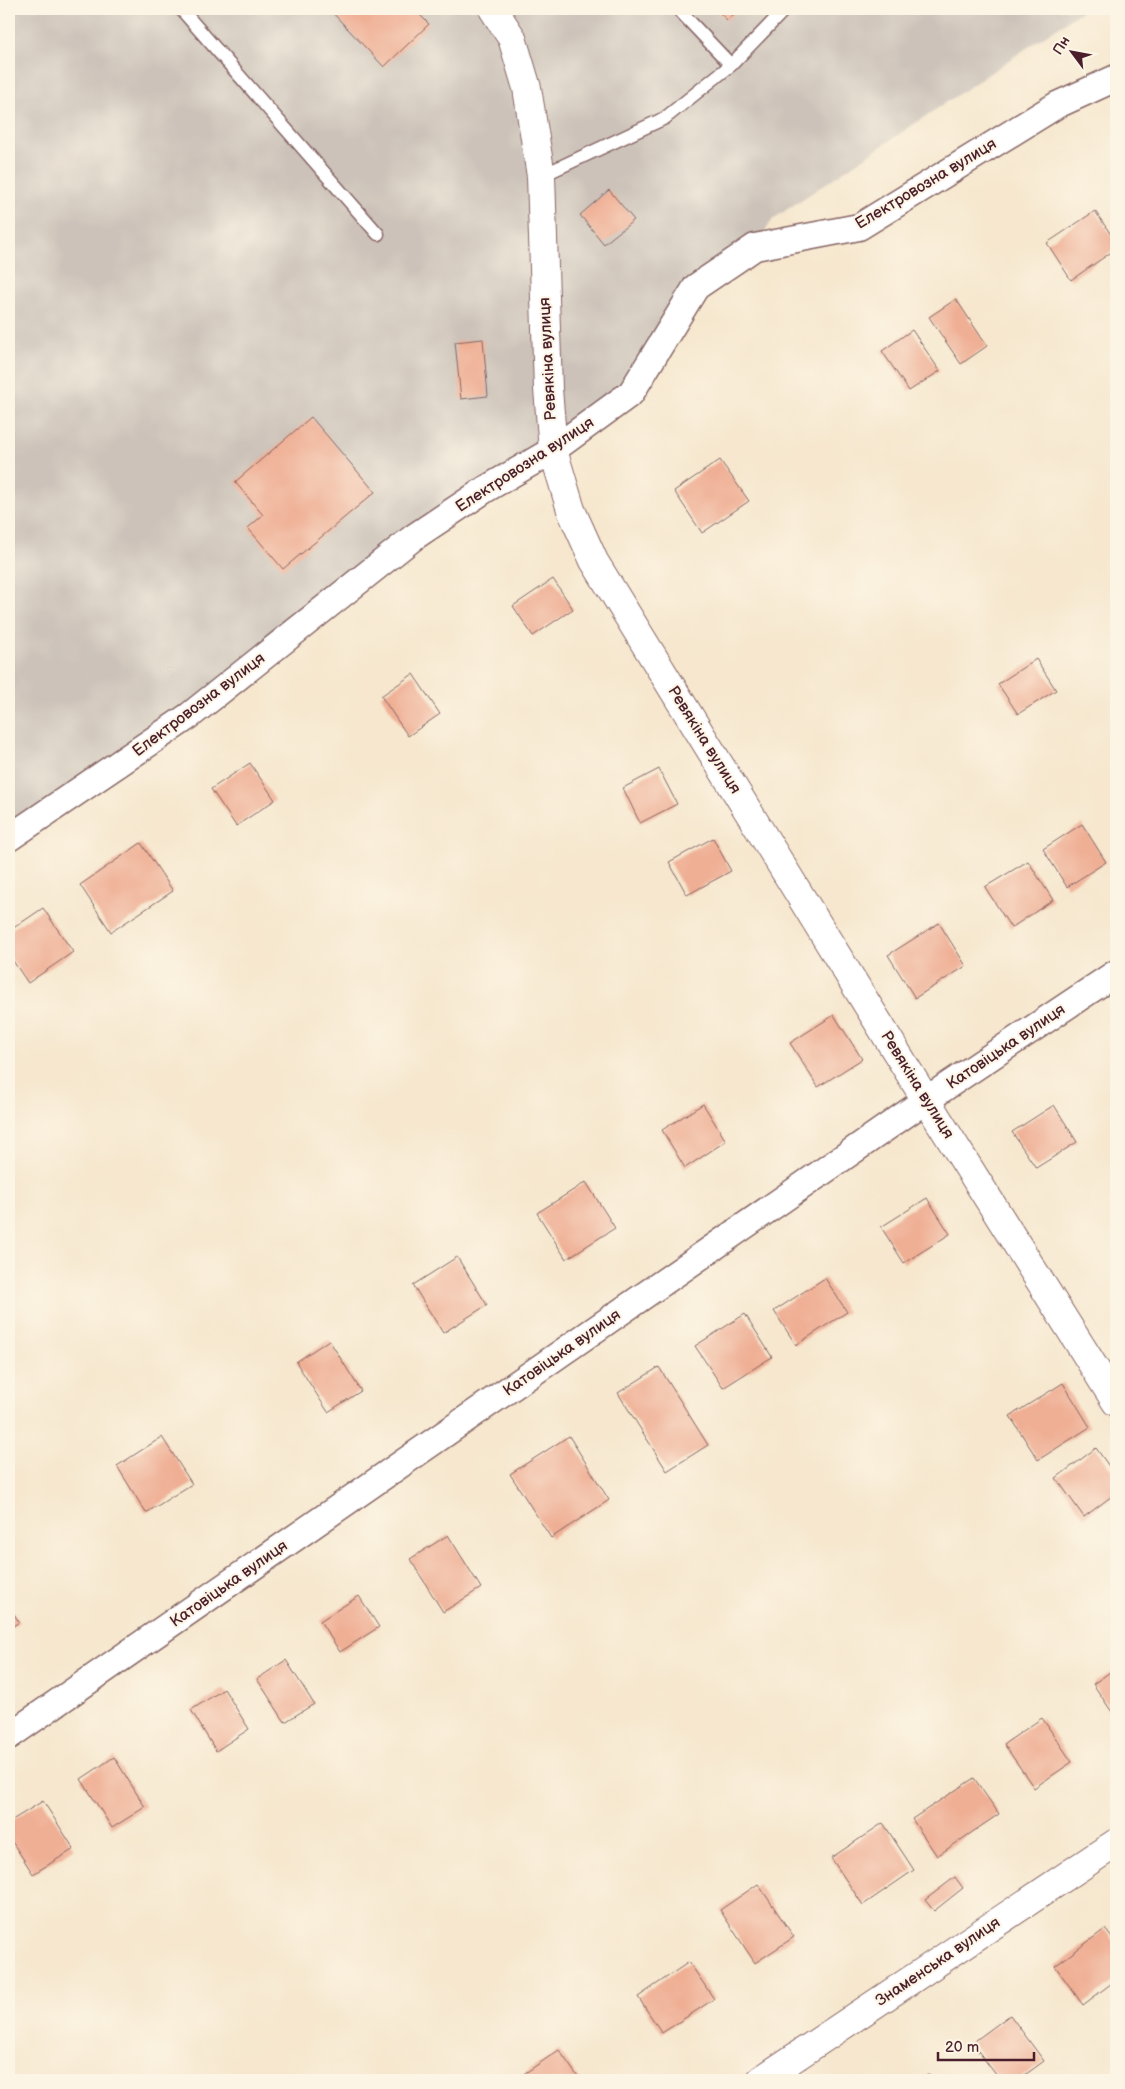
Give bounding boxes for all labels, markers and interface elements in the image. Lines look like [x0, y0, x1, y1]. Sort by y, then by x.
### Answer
north arrow [1048, 28, 1098, 78]
text: Пн [1049, 33, 1074, 58]
street label: Електровозна вулиця [852, 134, 1000, 234]
street label: Ревякіна вулиця [535, 297, 561, 421]
street label: Електровозна вулиця [452, 413, 598, 517]
street label: Електровозна вулиця [129, 649, 269, 761]
street label: Ревякіна вулиця [663, 683, 745, 798]
street label: Катовіцька вулиця [943, 1000, 1069, 1094]
street label: Ревякіна вулиця [876, 1028, 958, 1143]
street label: Катовіцька вулиця [500, 1305, 624, 1401]
street label: Катовіцька вулиця [167, 1536, 291, 1632]
street label: Знаменська вулиця [872, 1913, 1004, 2011]
scale bar [938, 2029, 1034, 2061]
text: 20 m [945, 2038, 979, 2057]

